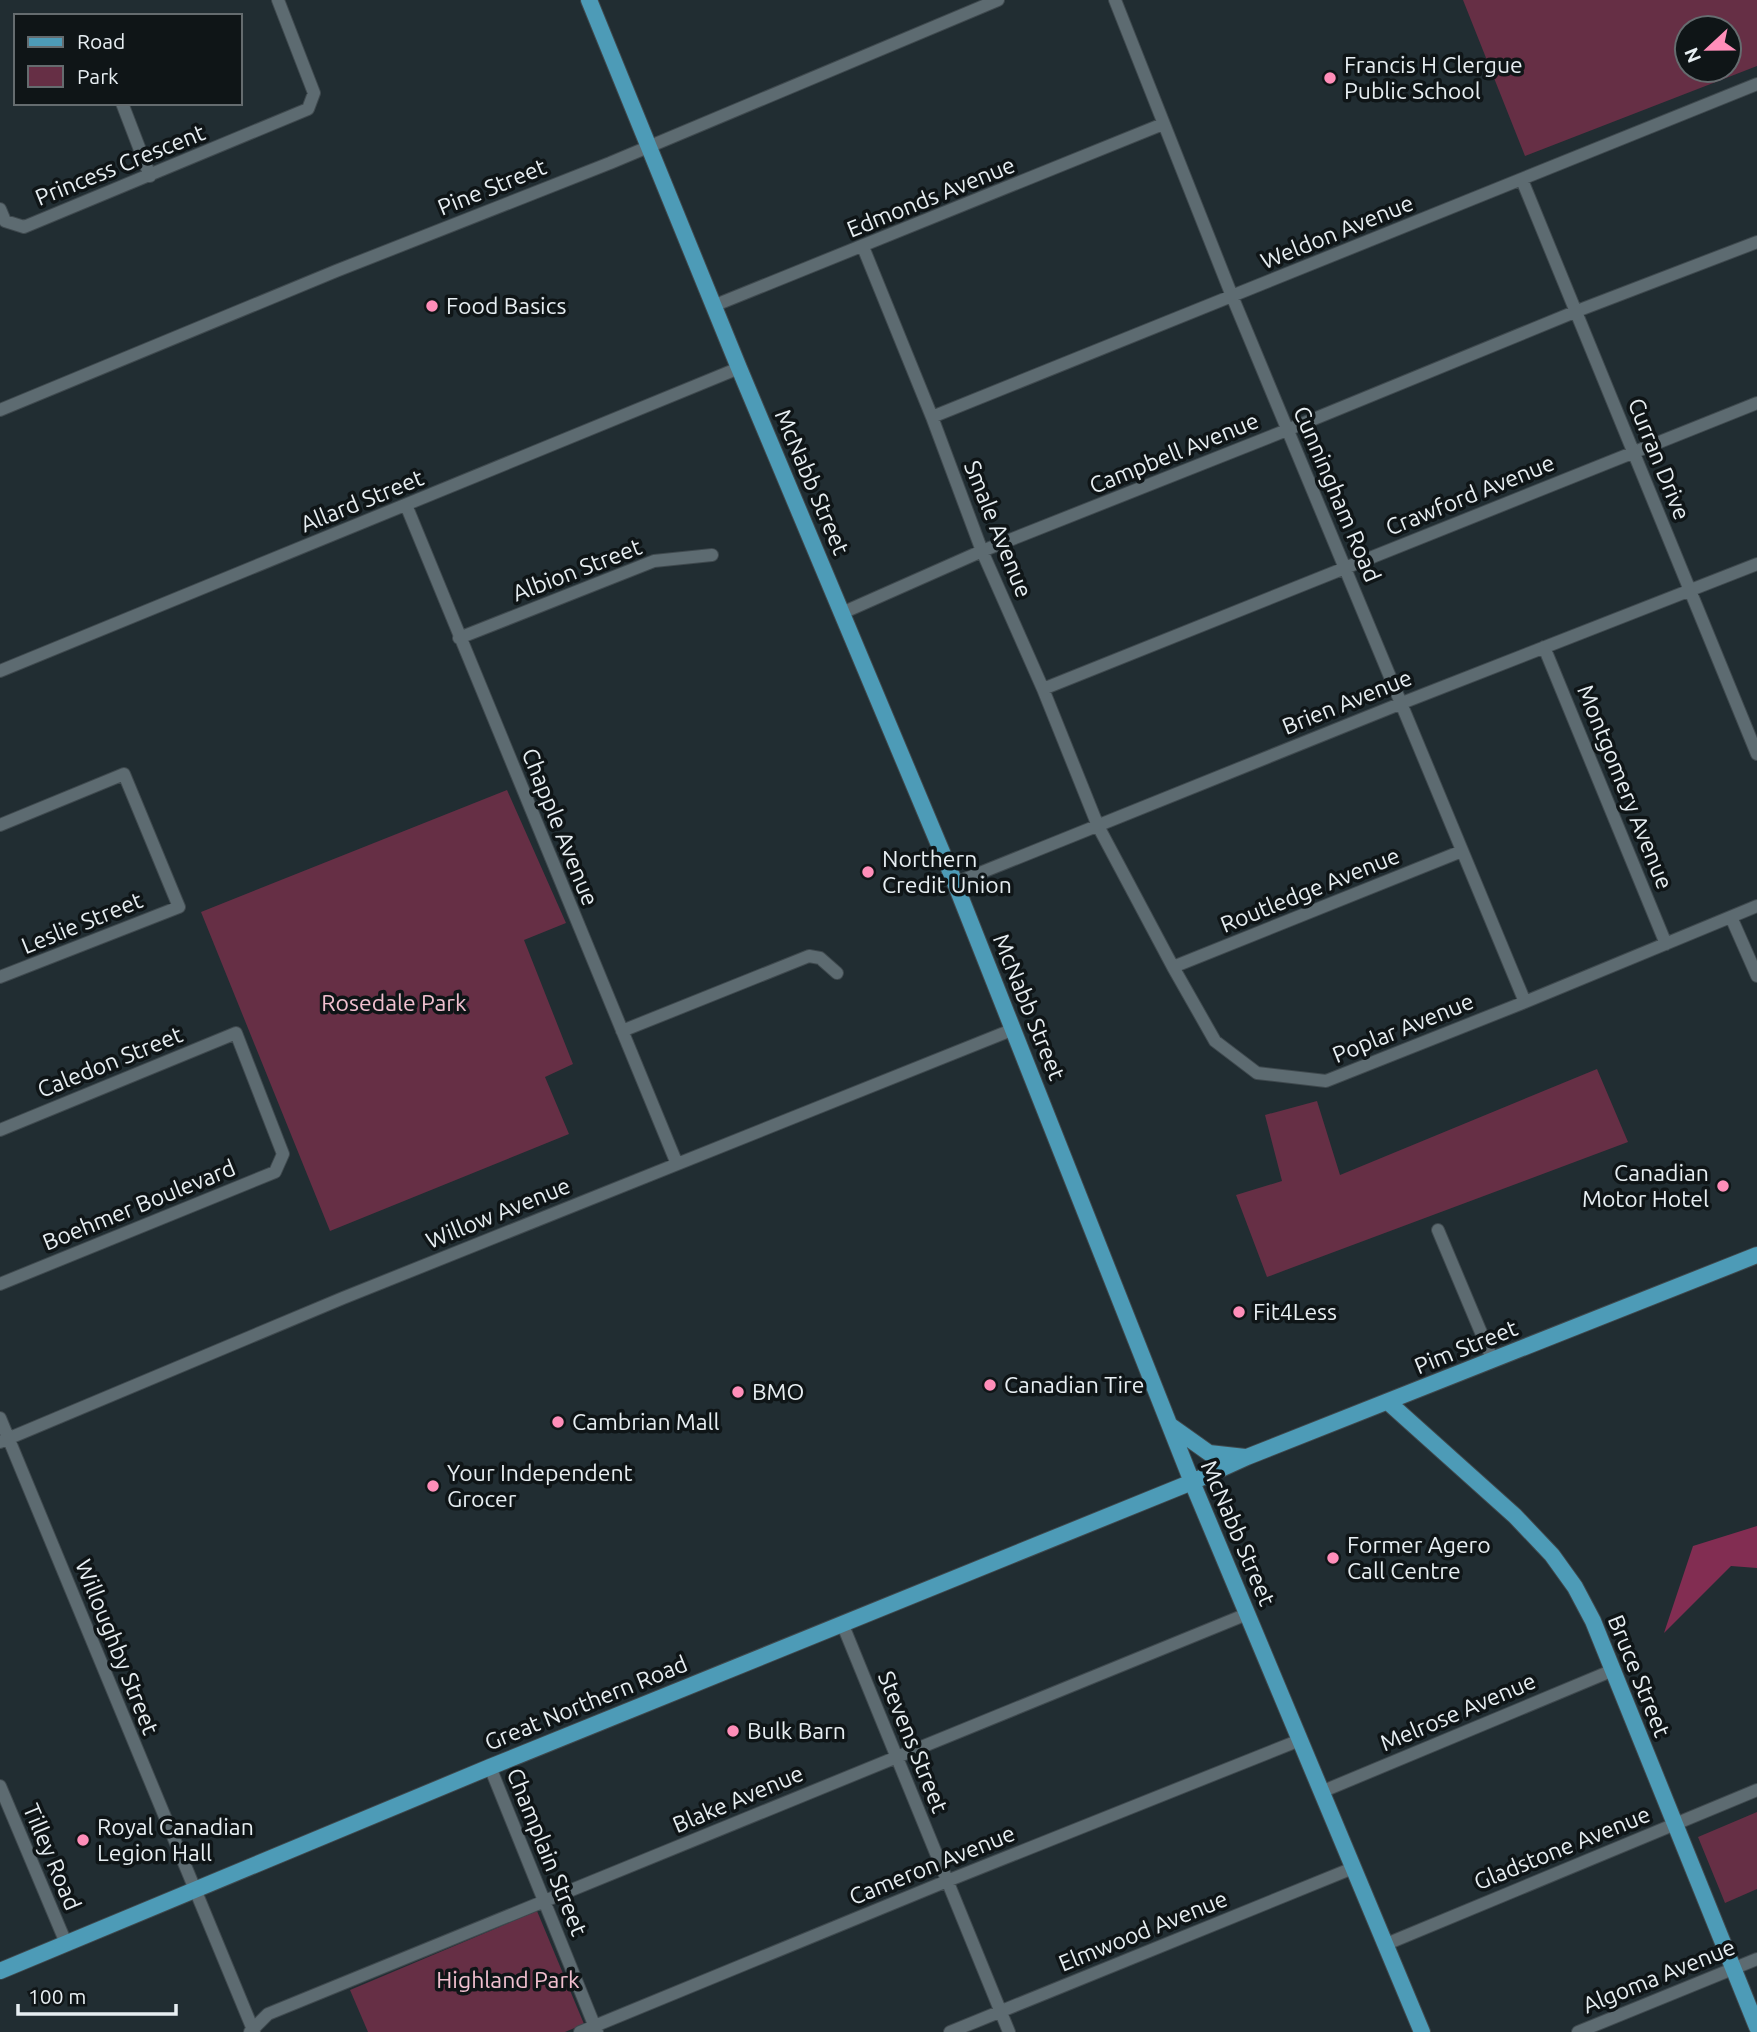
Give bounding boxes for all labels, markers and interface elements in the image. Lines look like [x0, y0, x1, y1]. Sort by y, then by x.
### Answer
legend [14, 14, 242, 105]
north arrow [1673, 14, 1743, 84]
text: Road [77, 29, 125, 53]
text: N [1679, 45, 1705, 66]
place label: Francis H Clergue Public School [1344, 52, 1523, 103]
text: Park [77, 64, 119, 88]
marker: Francis H Clergue Public School [1322, 70, 1338, 86]
street label: Princess Crescent [31, 119, 208, 210]
street label: Edmonds Avenue [843, 151, 1018, 242]
street label: Pine Street [434, 153, 550, 220]
street label: Weldon Avenue [1257, 190, 1417, 274]
place label: Food Basics [446, 293, 566, 318]
marker: Food Basics [424, 298, 440, 314]
street label: Curran Drive [1624, 394, 1695, 523]
street label: Cunningham Road [1289, 402, 1386, 585]
street label: McNabb Street [771, 405, 854, 558]
street label: Campbell Avenue [1086, 407, 1262, 498]
street label: Crawford Avenue [1382, 449, 1558, 540]
street label: Smale Avenue [960, 457, 1037, 601]
street label: Allard Street [297, 465, 427, 537]
street label: Albion Street [509, 533, 645, 606]
street label: Brien Avenue [1278, 664, 1415, 739]
street label: Montgomery Avenue [1573, 681, 1678, 892]
street label: Chapple Avenue [518, 745, 603, 909]
street label: Routledge Avenue [1217, 842, 1403, 937]
place label: Northern Credit Union [882, 846, 1012, 897]
marker: Northern Credit Union [860, 864, 876, 880]
street label: Leslie Street [18, 887, 146, 958]
street label: McNabb Street [989, 930, 1070, 1084]
street label: Poplar Avenue [1329, 988, 1477, 1067]
park label: Rosedale Park [321, 990, 467, 1015]
street label: Caledon Street [34, 1021, 186, 1102]
street label: Boehmer Boulevard [39, 1154, 239, 1255]
place label: Canadian Motor Hotel [1582, 1160, 1709, 1211]
street label: Willow Avenue [422, 1172, 574, 1253]
marker: Canadian Motor Hotel [1715, 1178, 1731, 1194]
place label: Fit4Less [1253, 1299, 1337, 1324]
marker: Fit4Less [1231, 1304, 1247, 1320]
street label: Pim Street [1411, 1315, 1521, 1378]
place label: Canadian Tire [1004, 1372, 1144, 1397]
marker: Canadian Tire [982, 1377, 998, 1393]
place label: BMO [752, 1379, 804, 1404]
marker: BMO [730, 1384, 746, 1400]
place label: Cambrian Mall [572, 1409, 720, 1434]
marker: Cambrian Mall [550, 1414, 566, 1430]
street label: McNabb Street [1197, 1456, 1280, 1609]
place label: Your Independent Grocer [447, 1460, 633, 1511]
marker: Your Independent Grocer [425, 1478, 441, 1494]
place label: Former Agero Call Centre [1347, 1532, 1491, 1583]
marker: Former Agero Call Centre [1325, 1550, 1341, 1566]
street label: Willoughby Street [71, 1556, 164, 1738]
street label: Bruce Street [1604, 1611, 1675, 1740]
street label: Great Northern Road [481, 1650, 691, 1755]
street label: Stevens Street [874, 1667, 953, 1816]
street label: Melrose Avenue [1376, 1668, 1539, 1756]
place label: Bulk Barn [747, 1718, 846, 1743]
marker: Bulk Barn [725, 1723, 741, 1739]
street label: Blake Avenue [669, 1760, 807, 1837]
street label: Champlain Street [502, 1764, 592, 1939]
street label: Tilley Road [19, 1800, 86, 1914]
street label: Gladstone Avenue [1470, 1801, 1653, 1894]
place label: Royal Canadian Legion Hall [97, 1814, 254, 1865]
street label: Cameron Avenue [845, 1820, 1018, 1909]
marker: Royal Canadian Legion Hall [75, 1832, 91, 1848]
street label: Elmwood Avenue [1055, 1885, 1231, 1976]
street label: Algoma Avenue [1579, 1934, 1739, 2017]
park label: Highland Park [436, 1967, 580, 1992]
scale bar [18, 1972, 175, 2016]
text: 100 m [28, 1984, 86, 2008]

